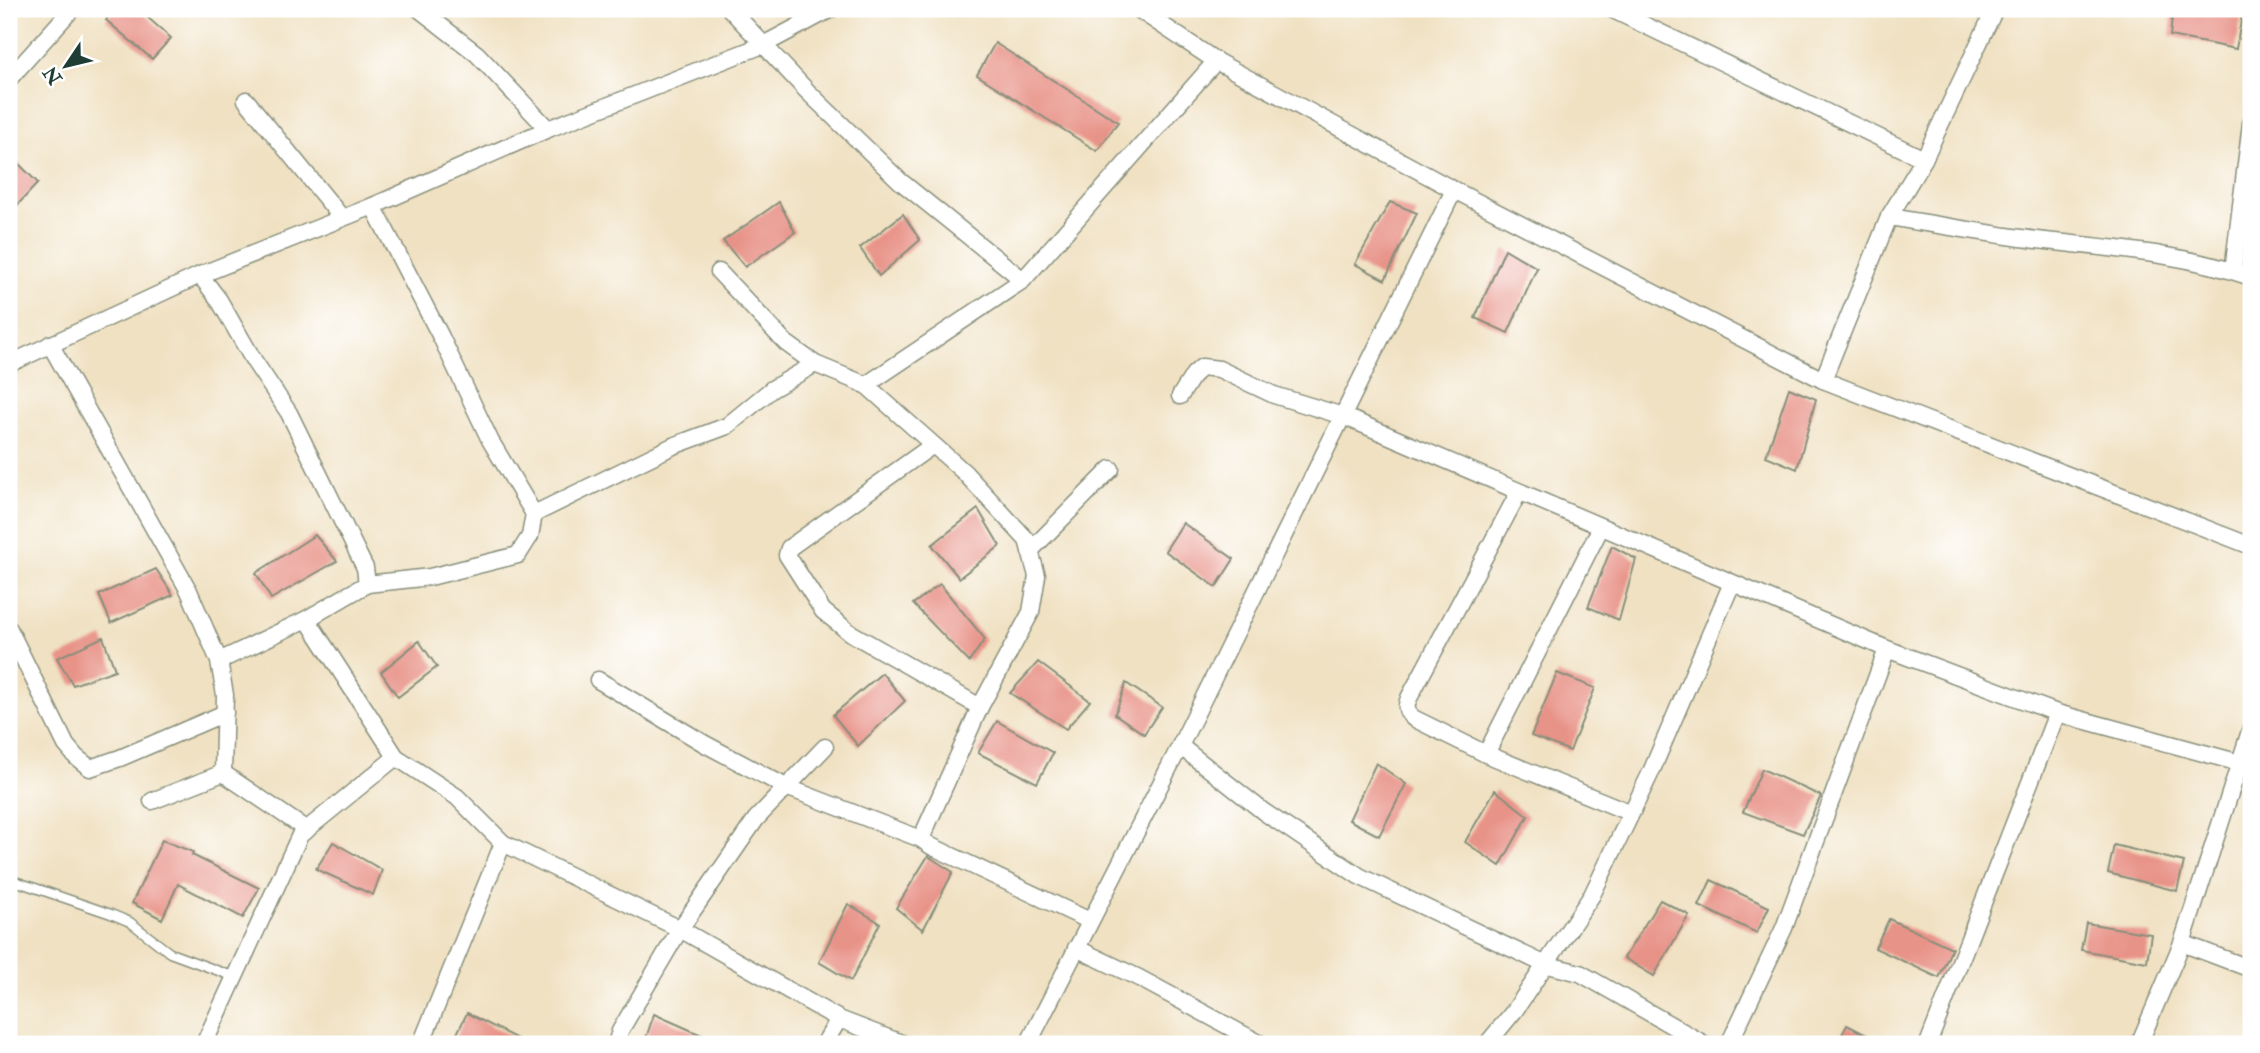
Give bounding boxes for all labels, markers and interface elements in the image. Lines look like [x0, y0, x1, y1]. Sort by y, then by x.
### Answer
north arrow [32, 32, 102, 102]
text: N [38, 61, 68, 90]

